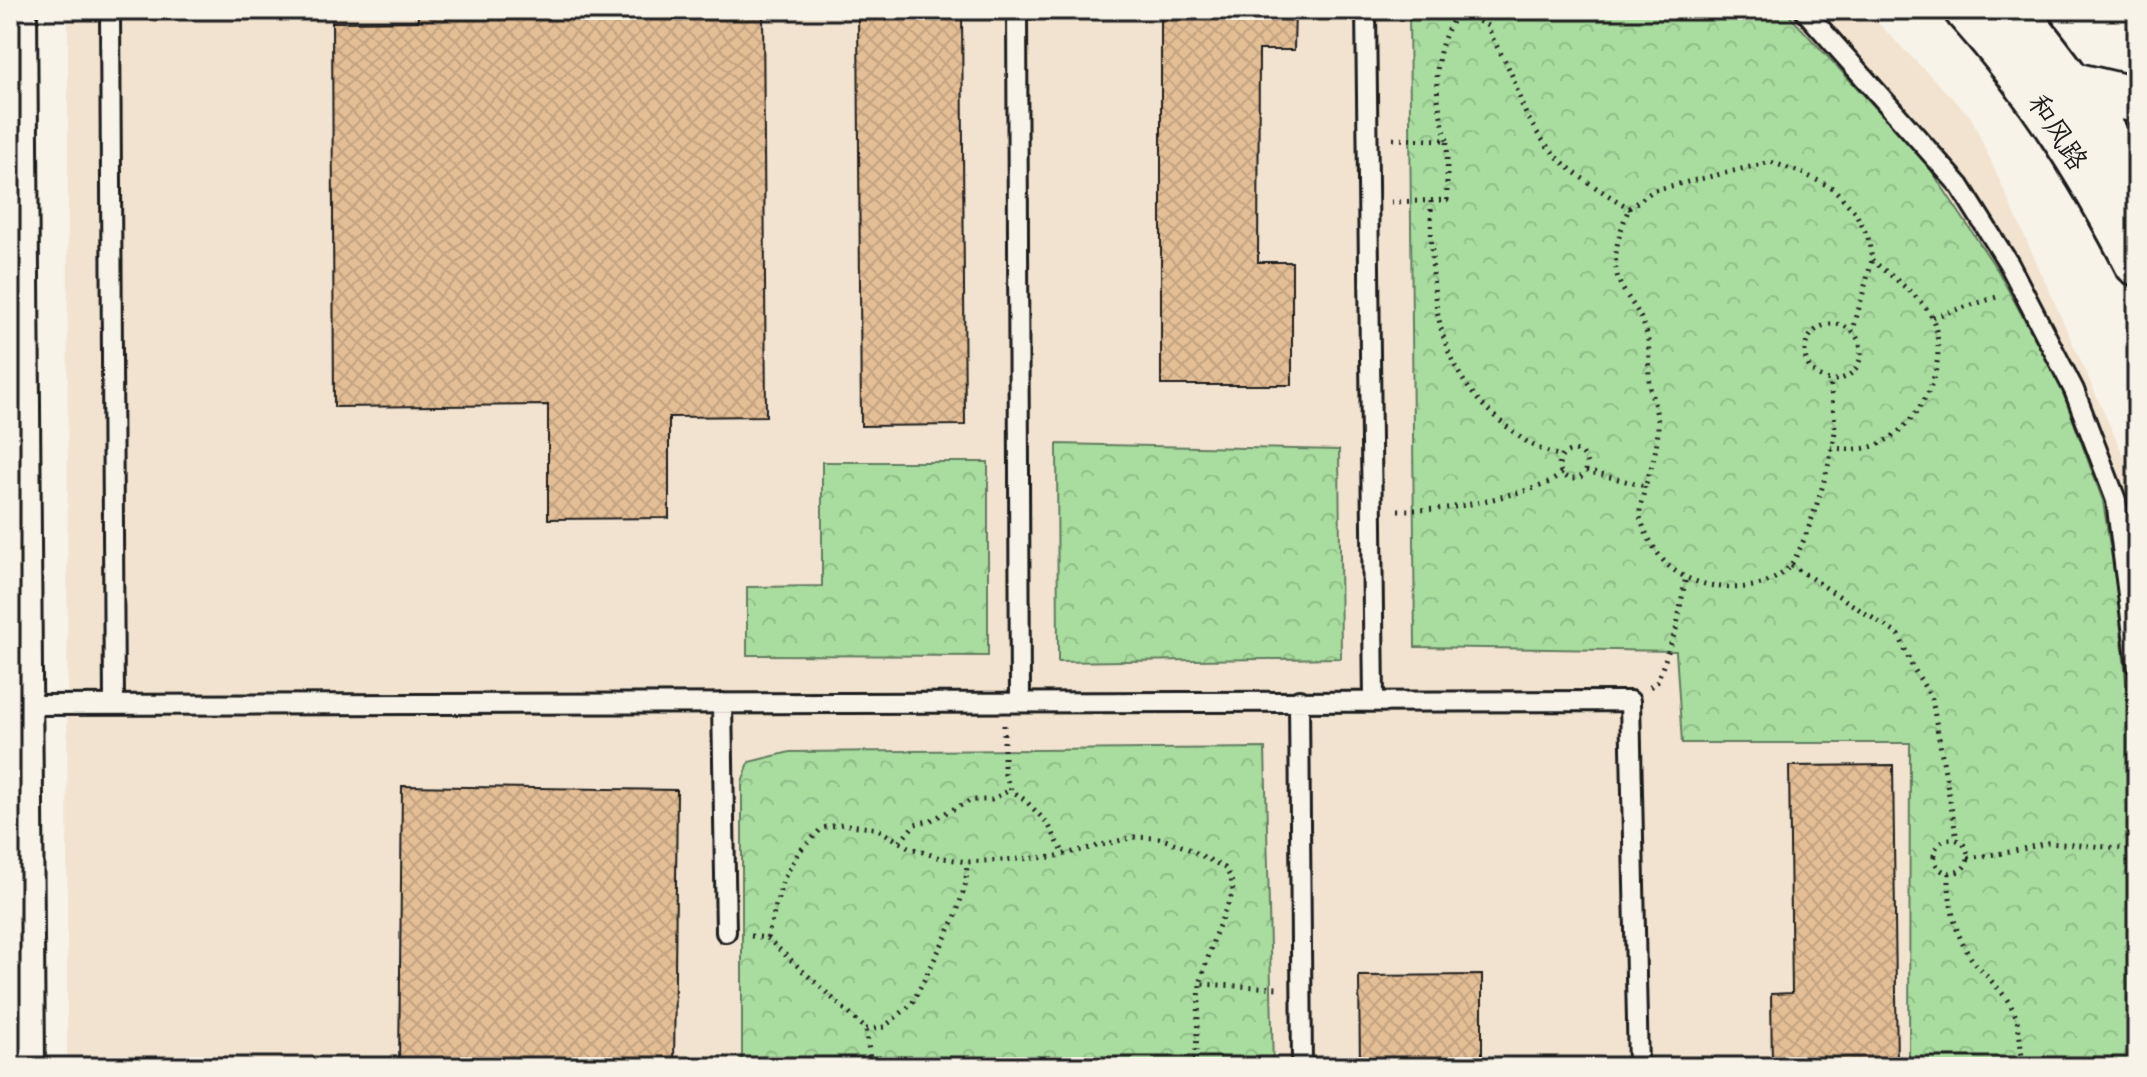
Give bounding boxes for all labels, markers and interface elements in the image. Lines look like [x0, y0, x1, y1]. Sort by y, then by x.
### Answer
street label: 和风路 [2020, 87, 2096, 177]

